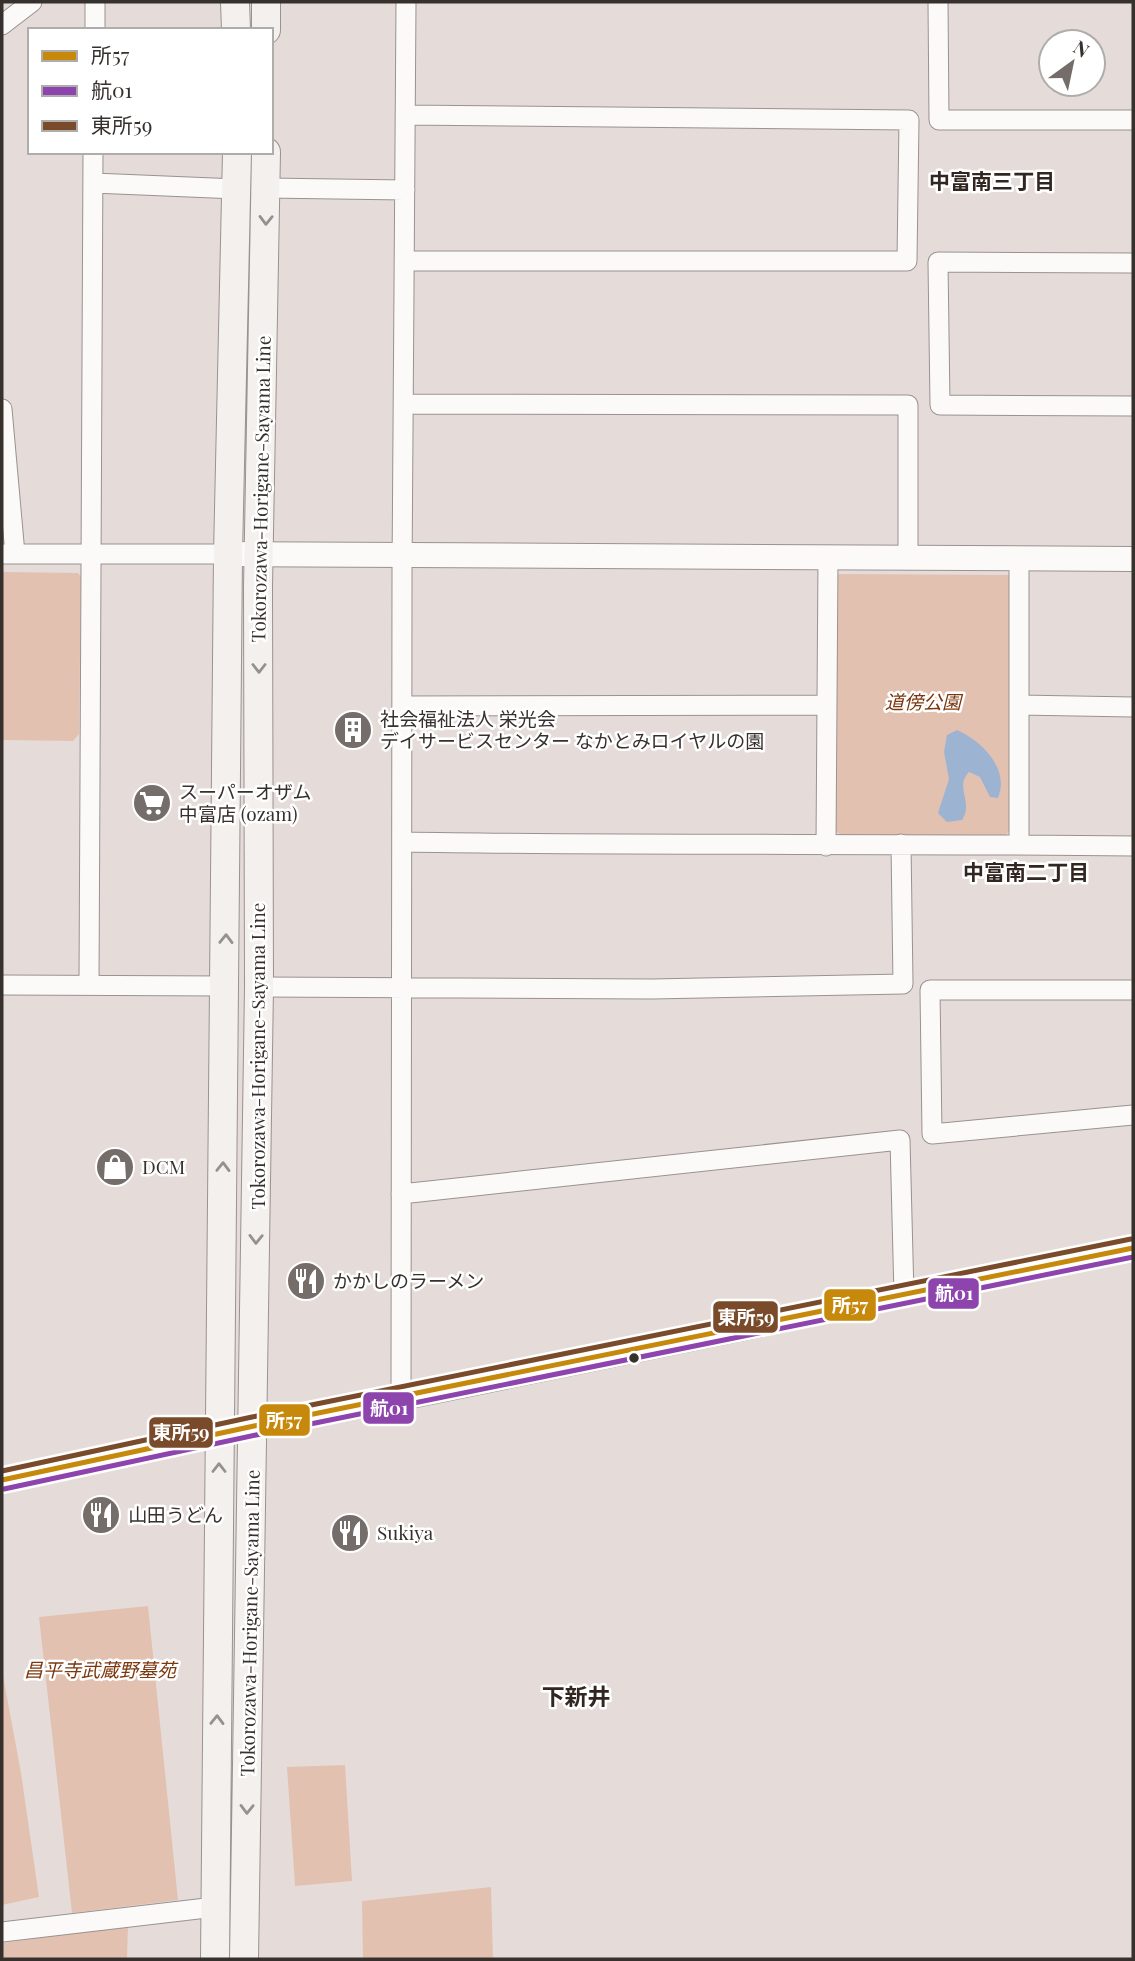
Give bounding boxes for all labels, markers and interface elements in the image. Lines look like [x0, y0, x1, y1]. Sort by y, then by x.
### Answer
legend [28, 28, 273, 154]
north arrow [1037, 28, 1107, 98]
text: N [1069, 33, 1095, 63]
text: 所57 [91, 40, 130, 68]
text: 航01 [91, 75, 133, 103]
text: 東所59 [91, 110, 152, 138]
district label: 中富南三丁目 [929, 166, 1055, 194]
one-way arrow [258, 216, 274, 226]
street label: Tokorozawa-Horigane-Sayama Line [244, 335, 276, 643]
one-way arrow [251, 664, 267, 674]
park label: 道傍公園 [885, 688, 964, 714]
place label: 社会福祉法人 栄光会 デイサービスセンター なかとみロイヤルの園 [380, 705, 764, 753]
building icon: 社会福祉法人 栄光会 デイサービスセンター なかとみロイヤルの園 [332, 709, 374, 751]
place label: スーパーオザム 中富店 (ozam) [179, 778, 311, 826]
supermarket icon: スーパーオザム 中富店 (ozam) [131, 782, 173, 824]
district label: 中富南二丁目 [963, 857, 1089, 885]
street label: Tokorozawa-Horigane-Sayama Line [244, 903, 270, 1209]
one-way arrow [218, 933, 233, 944]
shop icon: DCM [94, 1146, 136, 1188]
place label: DCM [142, 1153, 185, 1179]
one-way arrow [215, 1161, 231, 1171]
one-way arrow [248, 1234, 264, 1245]
restaurant icon: かかしのラーメン [285, 1260, 327, 1302]
place label: かかしのラーメン [333, 1267, 484, 1293]
line badge: 航01 [927, 1277, 980, 1310]
text: 航01 [935, 1279, 973, 1305]
line badge: 所57 [823, 1288, 877, 1322]
text: 所57 [832, 1291, 869, 1317]
line badge: 東所59 [712, 1300, 779, 1334]
text: 東所59 [717, 1303, 775, 1329]
unlabelled marker [627, 1351, 641, 1365]
line badge: 航01 [362, 1391, 415, 1425]
text: 航01 [370, 1394, 408, 1420]
line badge: 所57 [258, 1403, 311, 1437]
text: 所57 [266, 1406, 303, 1432]
line badge: 東所59 [148, 1416, 214, 1449]
text: 東所59 [152, 1418, 210, 1444]
one-way arrow [211, 1462, 227, 1472]
street label: Tokorozawa-Horigane-Sayama Line [233, 1469, 265, 1777]
restaurant icon: 山田うどん [80, 1494, 122, 1536]
place label: 山田うどん [128, 1501, 223, 1527]
restaurant icon: Sukiya [329, 1512, 371, 1554]
place label: Sukiya [377, 1519, 434, 1545]
park label: 昌平寺武蔵野墓苑 [24, 1656, 179, 1682]
district label: 下新井 [542, 1680, 611, 1711]
one-way arrow [209, 1714, 225, 1724]
one-way arrow [239, 1805, 255, 1815]

